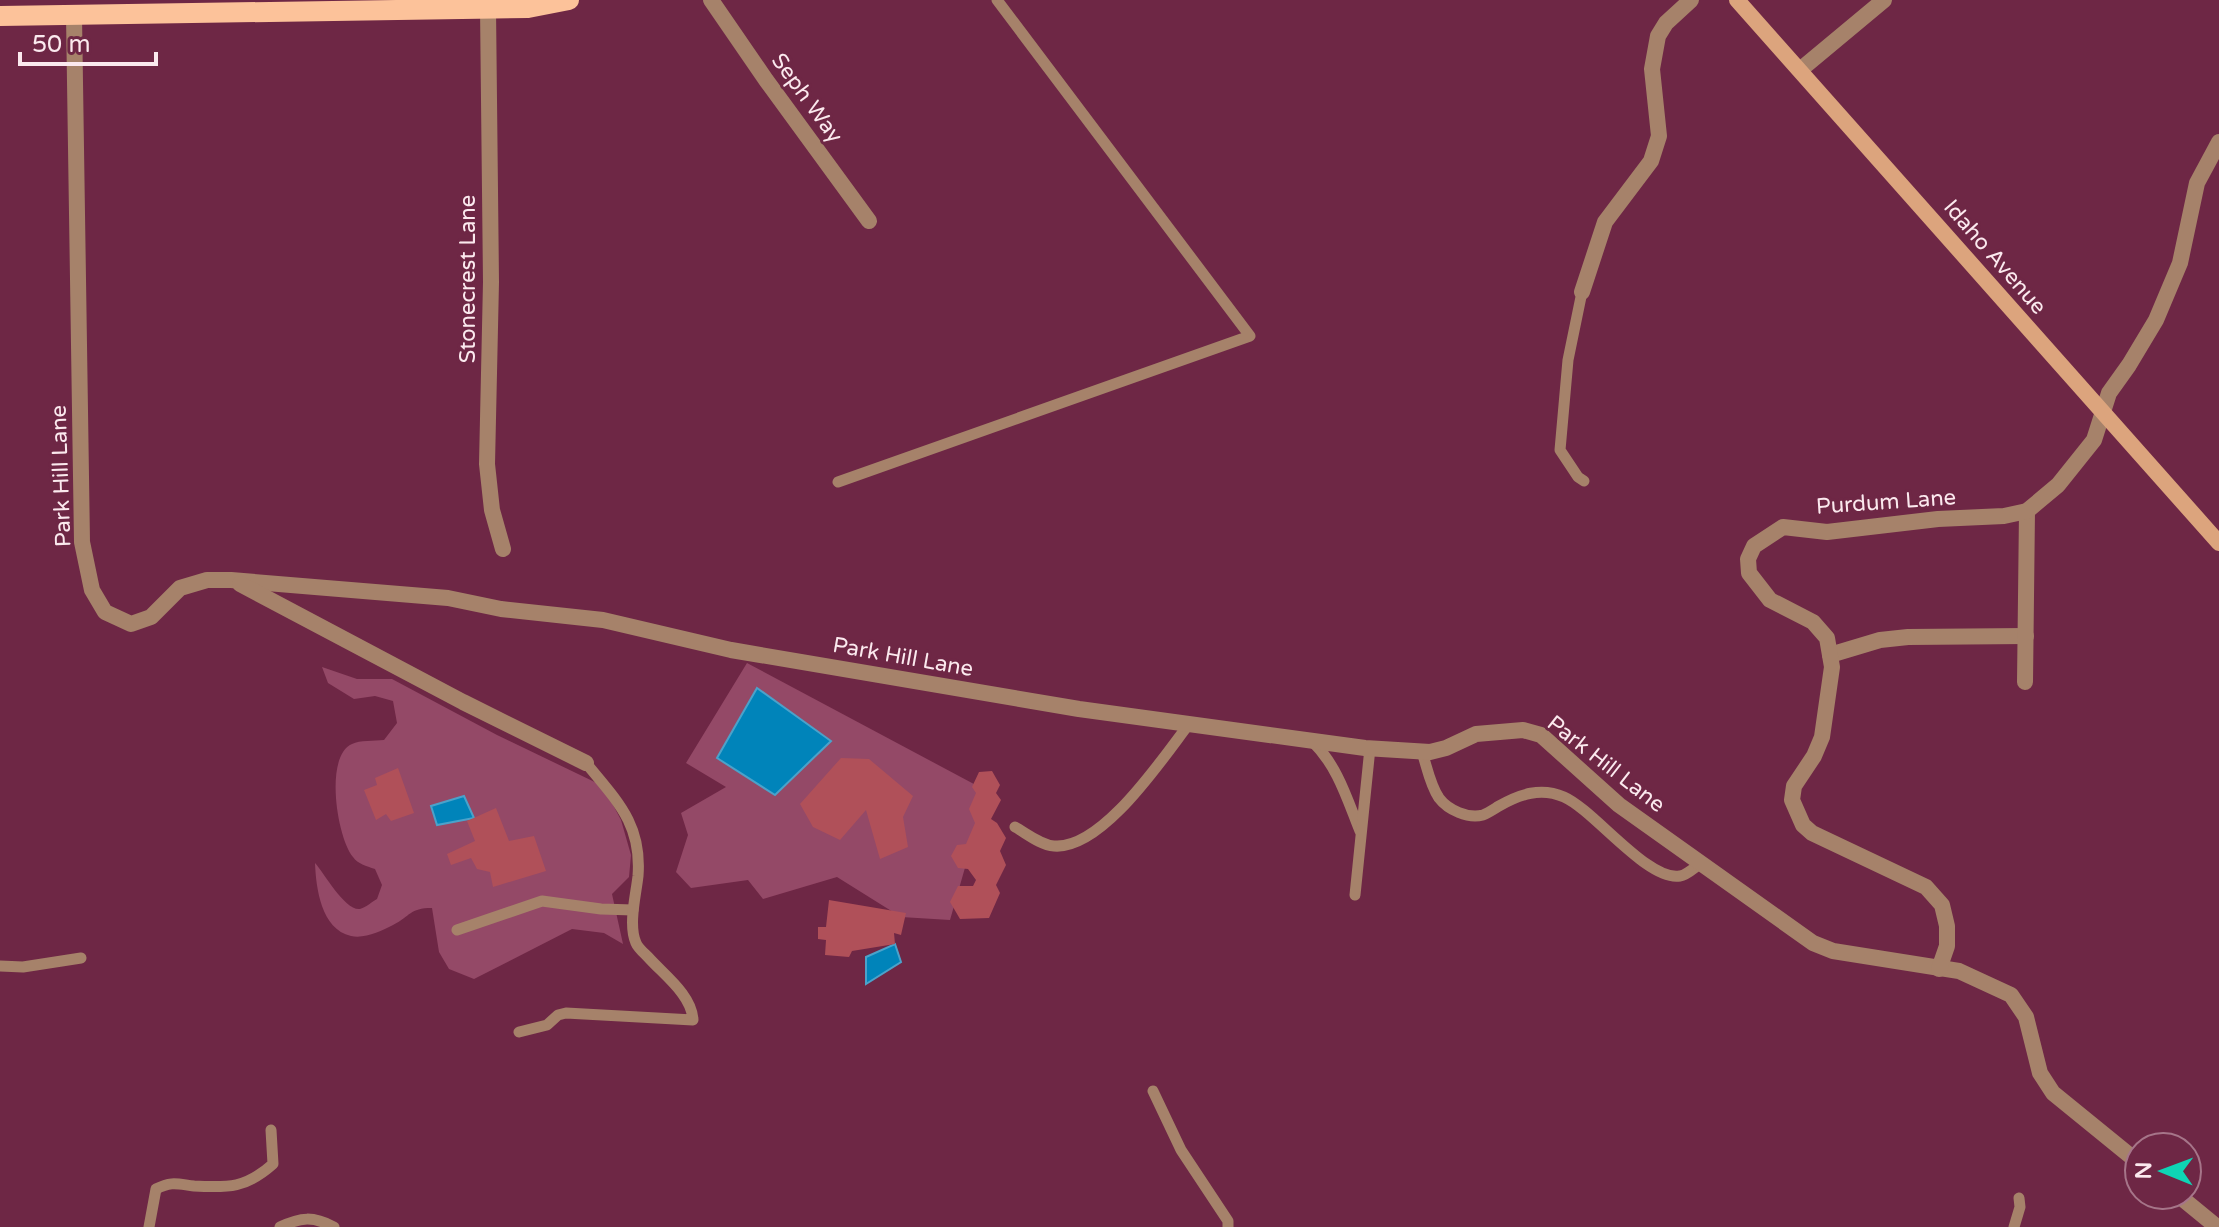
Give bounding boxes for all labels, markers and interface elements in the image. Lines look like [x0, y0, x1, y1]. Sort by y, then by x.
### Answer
scale bar [20, 16, 156, 66]
text: 50 m [32, 30, 90, 59]
street label: Seph Way [766, 48, 848, 148]
street label: Idaho Avenue [1938, 194, 2052, 320]
street label: Stonecrest Lane [455, 195, 481, 363]
street label: Park Hill Lane [46, 405, 76, 547]
street label: Purdum Lane [1815, 484, 1957, 520]
street label: Park Hill Lane [831, 632, 975, 682]
street label: Park Hill Lane [1542, 710, 1670, 818]
north arrow [2123, 1131, 2203, 1211]
text: N [2131, 1162, 2157, 1180]

